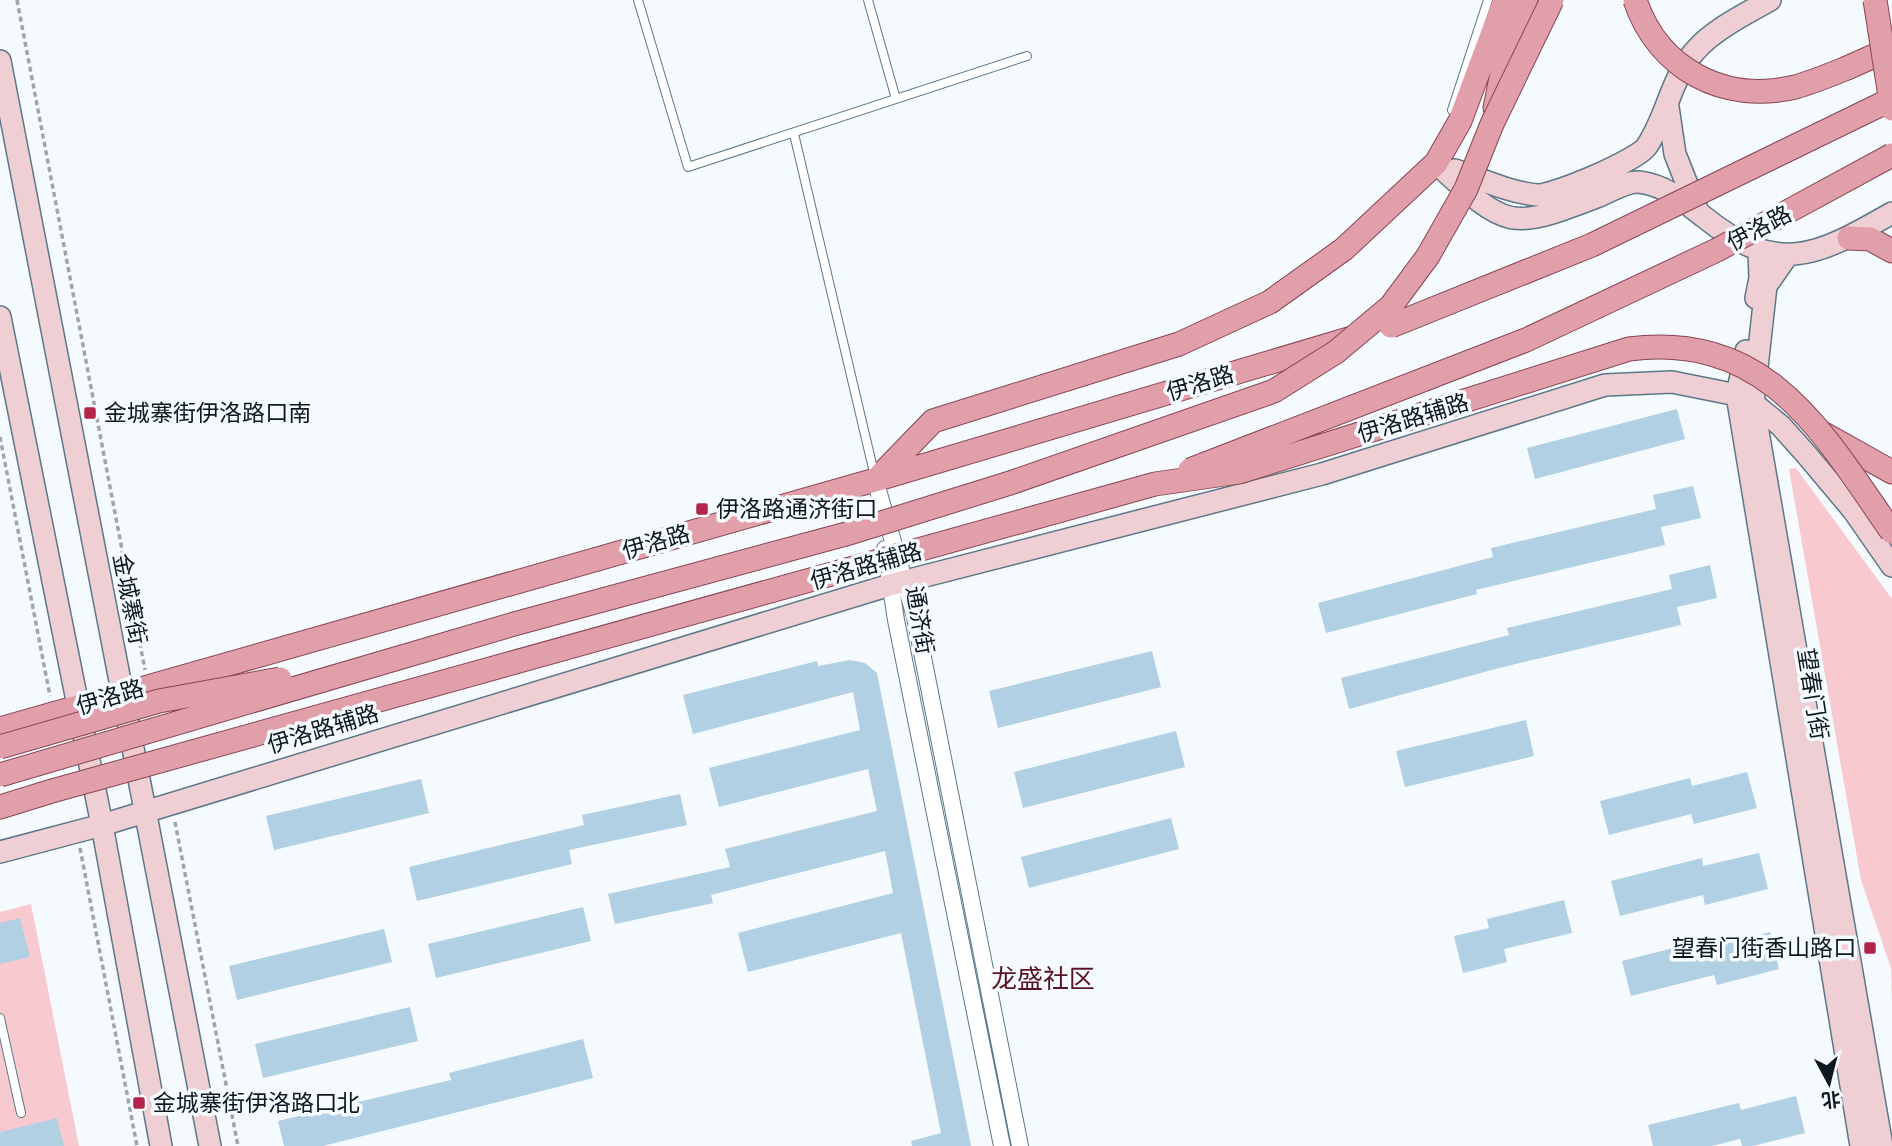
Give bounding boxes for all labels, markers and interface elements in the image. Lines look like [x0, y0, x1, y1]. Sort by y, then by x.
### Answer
street label: 伊洛路 [1722, 200, 1796, 256]
street label: 伊洛路 [1163, 360, 1237, 406]
street label: 伊洛路辅路 [1354, 389, 1472, 447]
place label: 金城寨街伊洛路口南 [104, 400, 311, 426]
marker: 金城寨街伊洛路口南 [82, 405, 98, 421]
place label: 伊洛路通济街口 [716, 496, 877, 522]
marker: 伊洛路通济街口 [694, 501, 710, 517]
street label: 伊洛路 [619, 520, 693, 564]
street label: 伊洛路辅路 [807, 538, 925, 594]
street label: 金城寨街 [108, 551, 152, 647]
street label: 通济街 [901, 584, 939, 656]
street label: 望春门街 [1793, 647, 1833, 741]
street label: 伊洛路 [73, 674, 147, 720]
street label: 伊洛路辅路 [264, 700, 382, 758]
place label: 望春门街香山路口 [1672, 935, 1856, 961]
marker: 望春门街香山路口 [1862, 940, 1878, 956]
district label: 龙盛社区 [991, 964, 1095, 994]
north arrow [1794, 1048, 1864, 1118]
text: 北 [1820, 1088, 1842, 1112]
place label: 金城寨街伊洛路口北 [153, 1090, 360, 1116]
marker: 金城寨街伊洛路口北 [131, 1095, 147, 1111]

